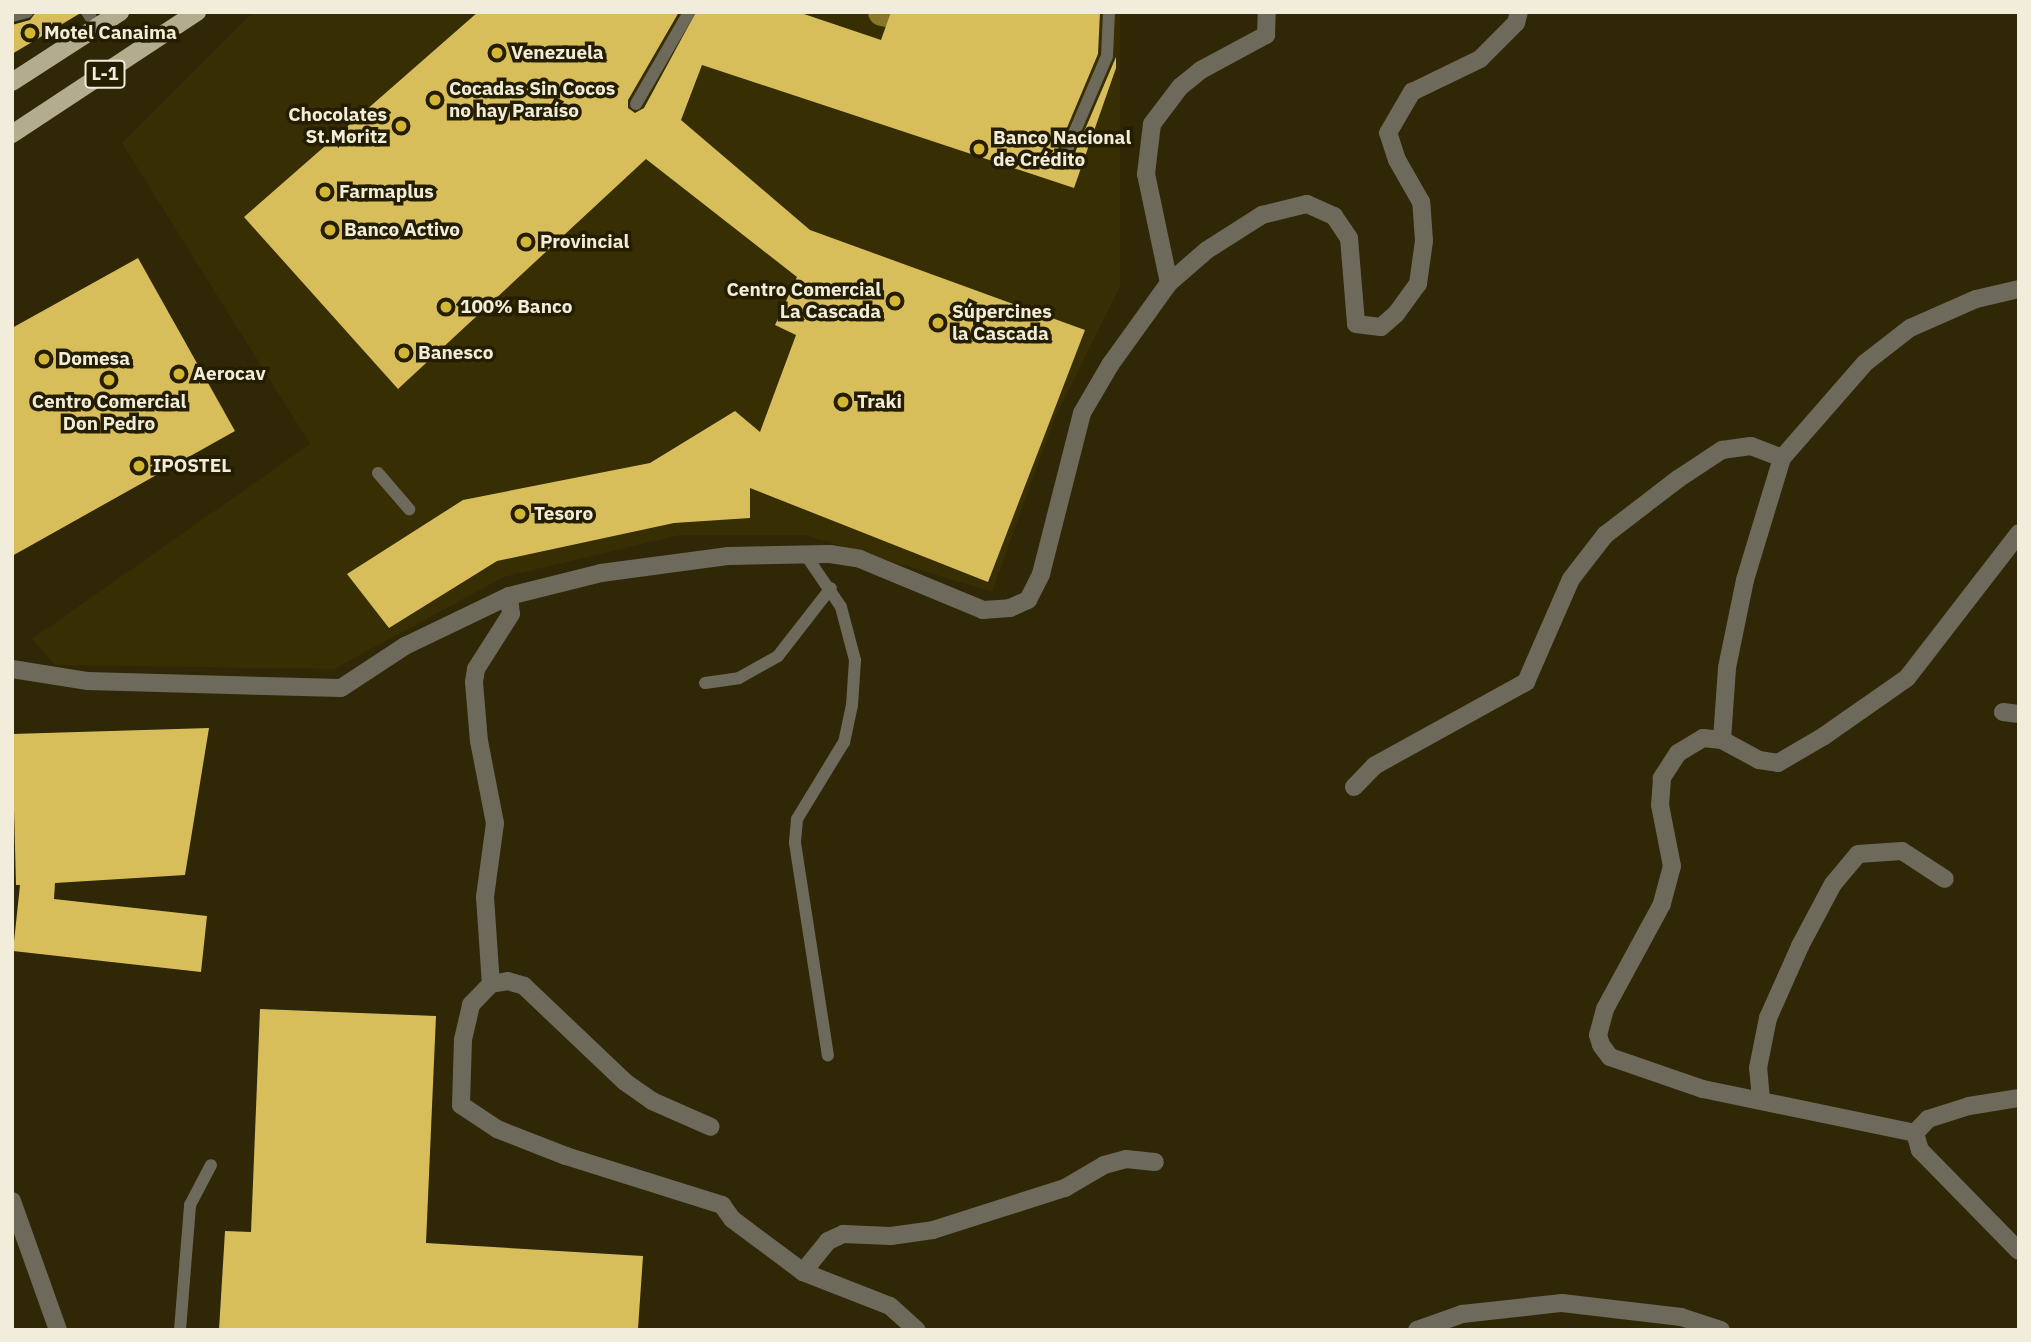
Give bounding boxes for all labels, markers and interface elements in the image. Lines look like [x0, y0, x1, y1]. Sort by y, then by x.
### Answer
place label: Motel Canaima [44, 22, 177, 44]
marker: Motel Canaima [22, 25, 38, 41]
place label: Venezuela [511, 42, 604, 64]
marker: Venezuela [489, 45, 505, 61]
road number: L-1 [84, 60, 126, 88]
place label: Cocadas Sin Cocos no hay Paraíso [449, 78, 615, 122]
marker: Cocadas Sin Cocos no hay Paraíso [427, 92, 443, 108]
place label: Chocolates St.Moritz [288, 104, 387, 148]
marker: Chocolates St.Moritz [393, 118, 409, 134]
place label: Banco Nacional de Crédito [993, 127, 1131, 171]
marker: Banco Nacional de Crédito [971, 141, 987, 157]
place label: Farmaplus [339, 181, 434, 203]
marker: Farmaplus [317, 184, 333, 200]
place label: Banco Activo [344, 219, 460, 241]
marker: Banco Activo [322, 222, 338, 238]
place label: Provincial [540, 231, 629, 253]
marker: Provincial [518, 234, 534, 250]
place label: Centro Comercial La Cascada [726, 279, 881, 323]
marker: Centro Comercial La Cascada [887, 293, 903, 309]
place label: 100% Banco [460, 296, 572, 318]
marker: 100% Banco [438, 299, 454, 315]
place label: Súpercines la Cascada [952, 301, 1052, 345]
marker: Súpercines la Cascada [930, 315, 946, 331]
place label: Banesco [418, 342, 494, 364]
marker: Banesco [396, 345, 412, 361]
place label: Domesa [58, 348, 130, 370]
marker: Domesa [36, 351, 52, 367]
place label: Aerocav [193, 363, 266, 385]
marker: Aerocav [171, 366, 187, 382]
marker: Centro Comercial Don Pedro [101, 372, 117, 388]
place label: Centro Comercial Don Pedro [32, 391, 186, 435]
place label: Traki [857, 391, 902, 413]
marker: Traki [835, 394, 851, 410]
place label: IPOSTEL [153, 455, 231, 477]
marker: IPOSTEL [131, 458, 147, 474]
place label: Tesoro [534, 503, 593, 525]
marker: Tesoro [512, 506, 528, 522]

